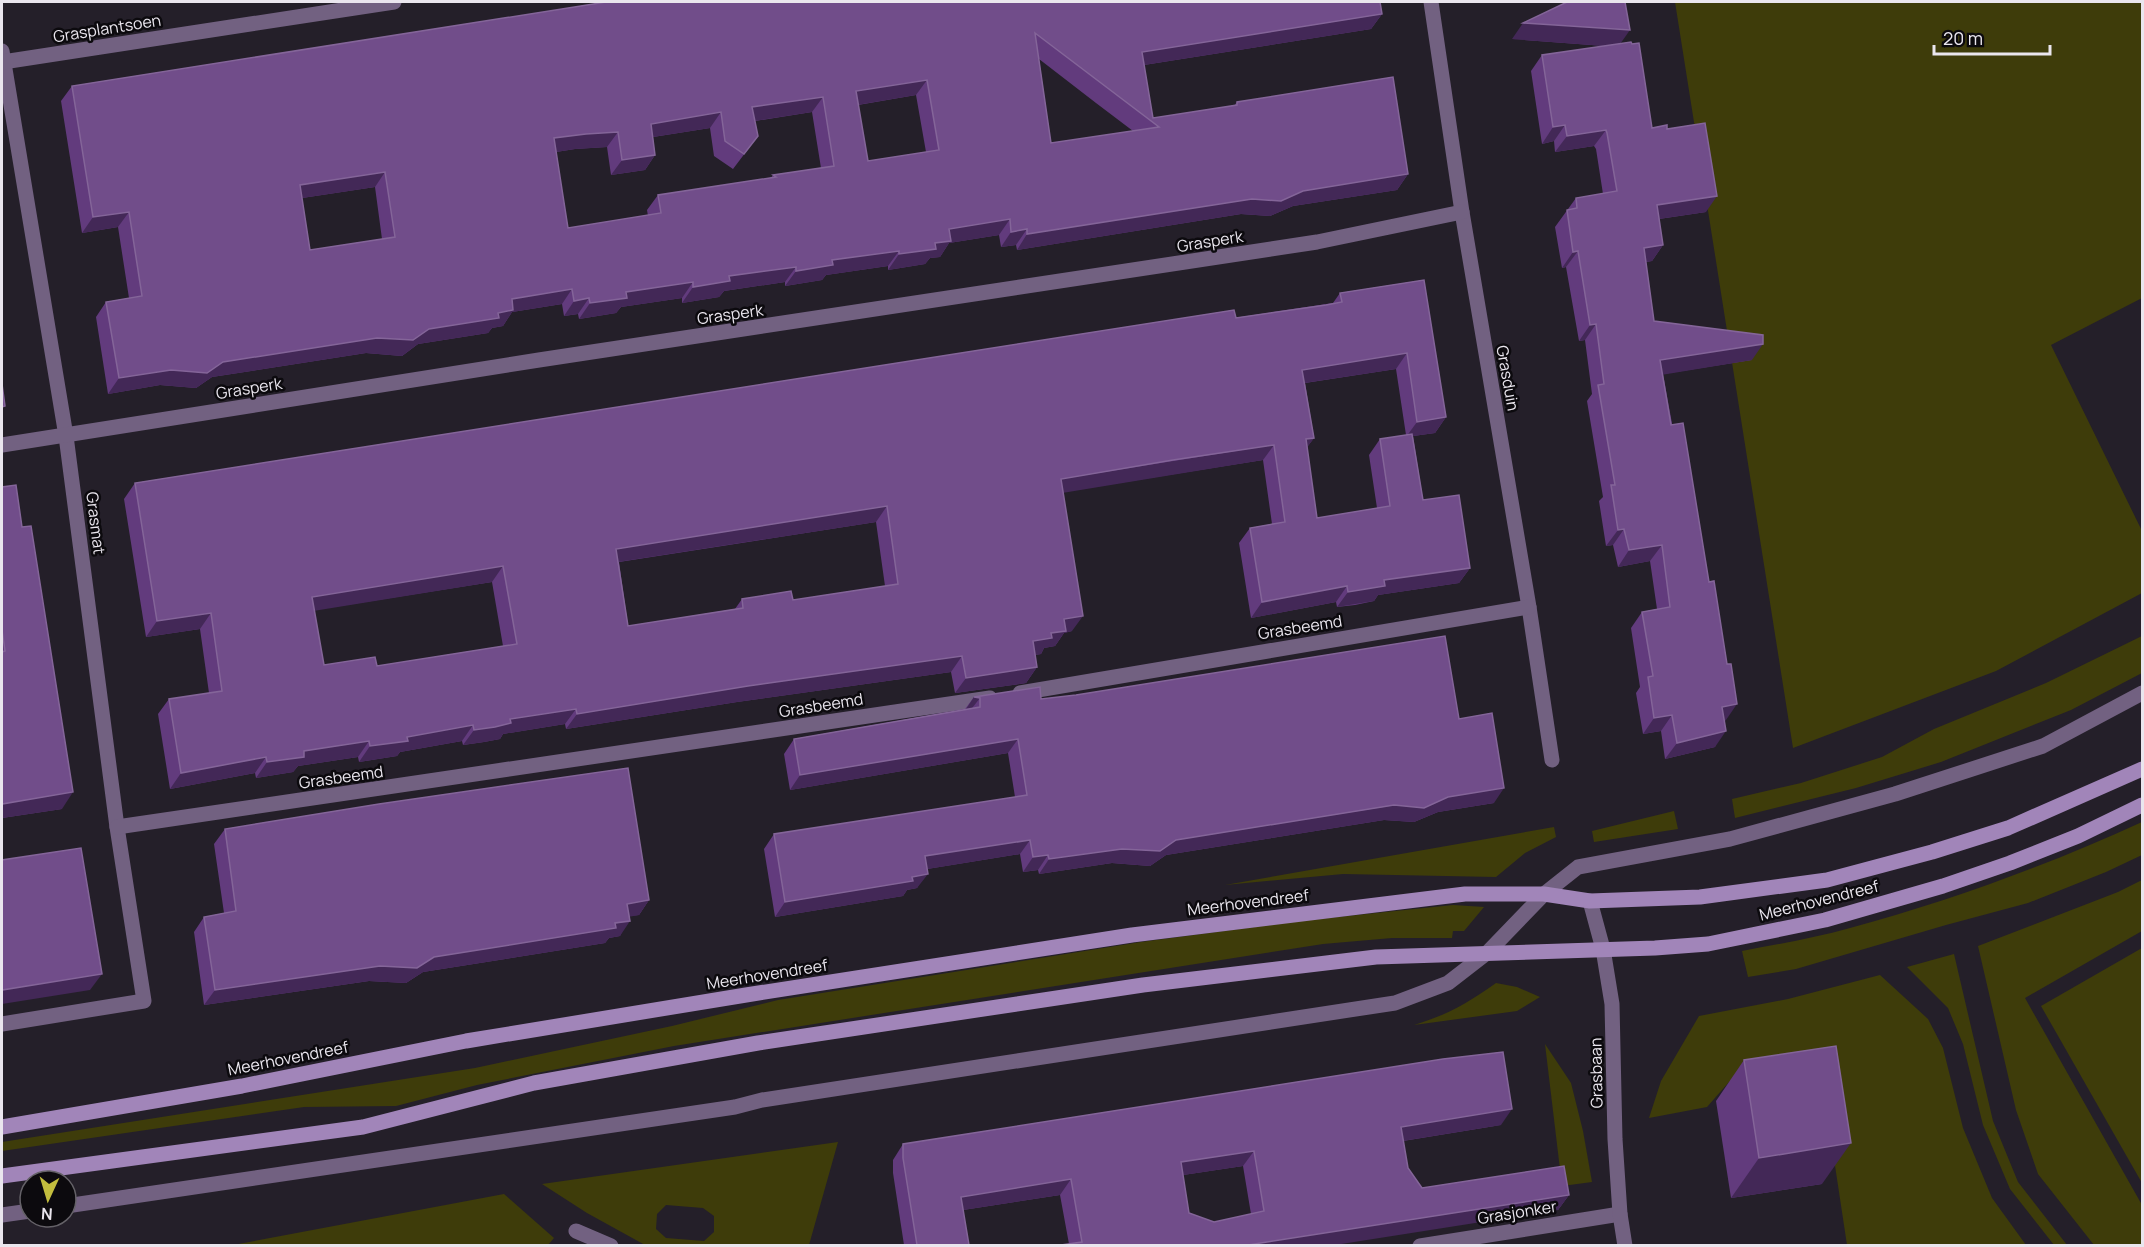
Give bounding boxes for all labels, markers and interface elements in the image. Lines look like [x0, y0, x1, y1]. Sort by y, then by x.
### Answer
street label: Grasplantsoen [52, 9, 162, 47]
scale bar [1934, 18, 2050, 56]
text: 20 m [1943, 26, 1983, 50]
street label: Grasperk [1175, 225, 1246, 257]
street label: Grasperk [696, 298, 766, 330]
street label: Grasduin [1491, 343, 1525, 413]
street label: Grasperk [214, 372, 285, 404]
street label: Grasmat [81, 490, 111, 556]
street label: Grasbeemd [1256, 609, 1344, 645]
street label: Grasbeemd [777, 687, 865, 723]
street label: Grasbeemd [297, 760, 385, 794]
street label: Meerhovendreef [1757, 874, 1881, 925]
street label: Meerhovendreef [1186, 884, 1310, 920]
street label: Meerhovendreef [705, 954, 829, 994]
street label: Meerhovendreef [226, 1035, 350, 1080]
street label: Grasbaan [1584, 1037, 1608, 1109]
north arrow [18, 1169, 78, 1229]
street label: Grasjonker [1476, 1195, 1558, 1229]
text: N [40, 1203, 53, 1225]

